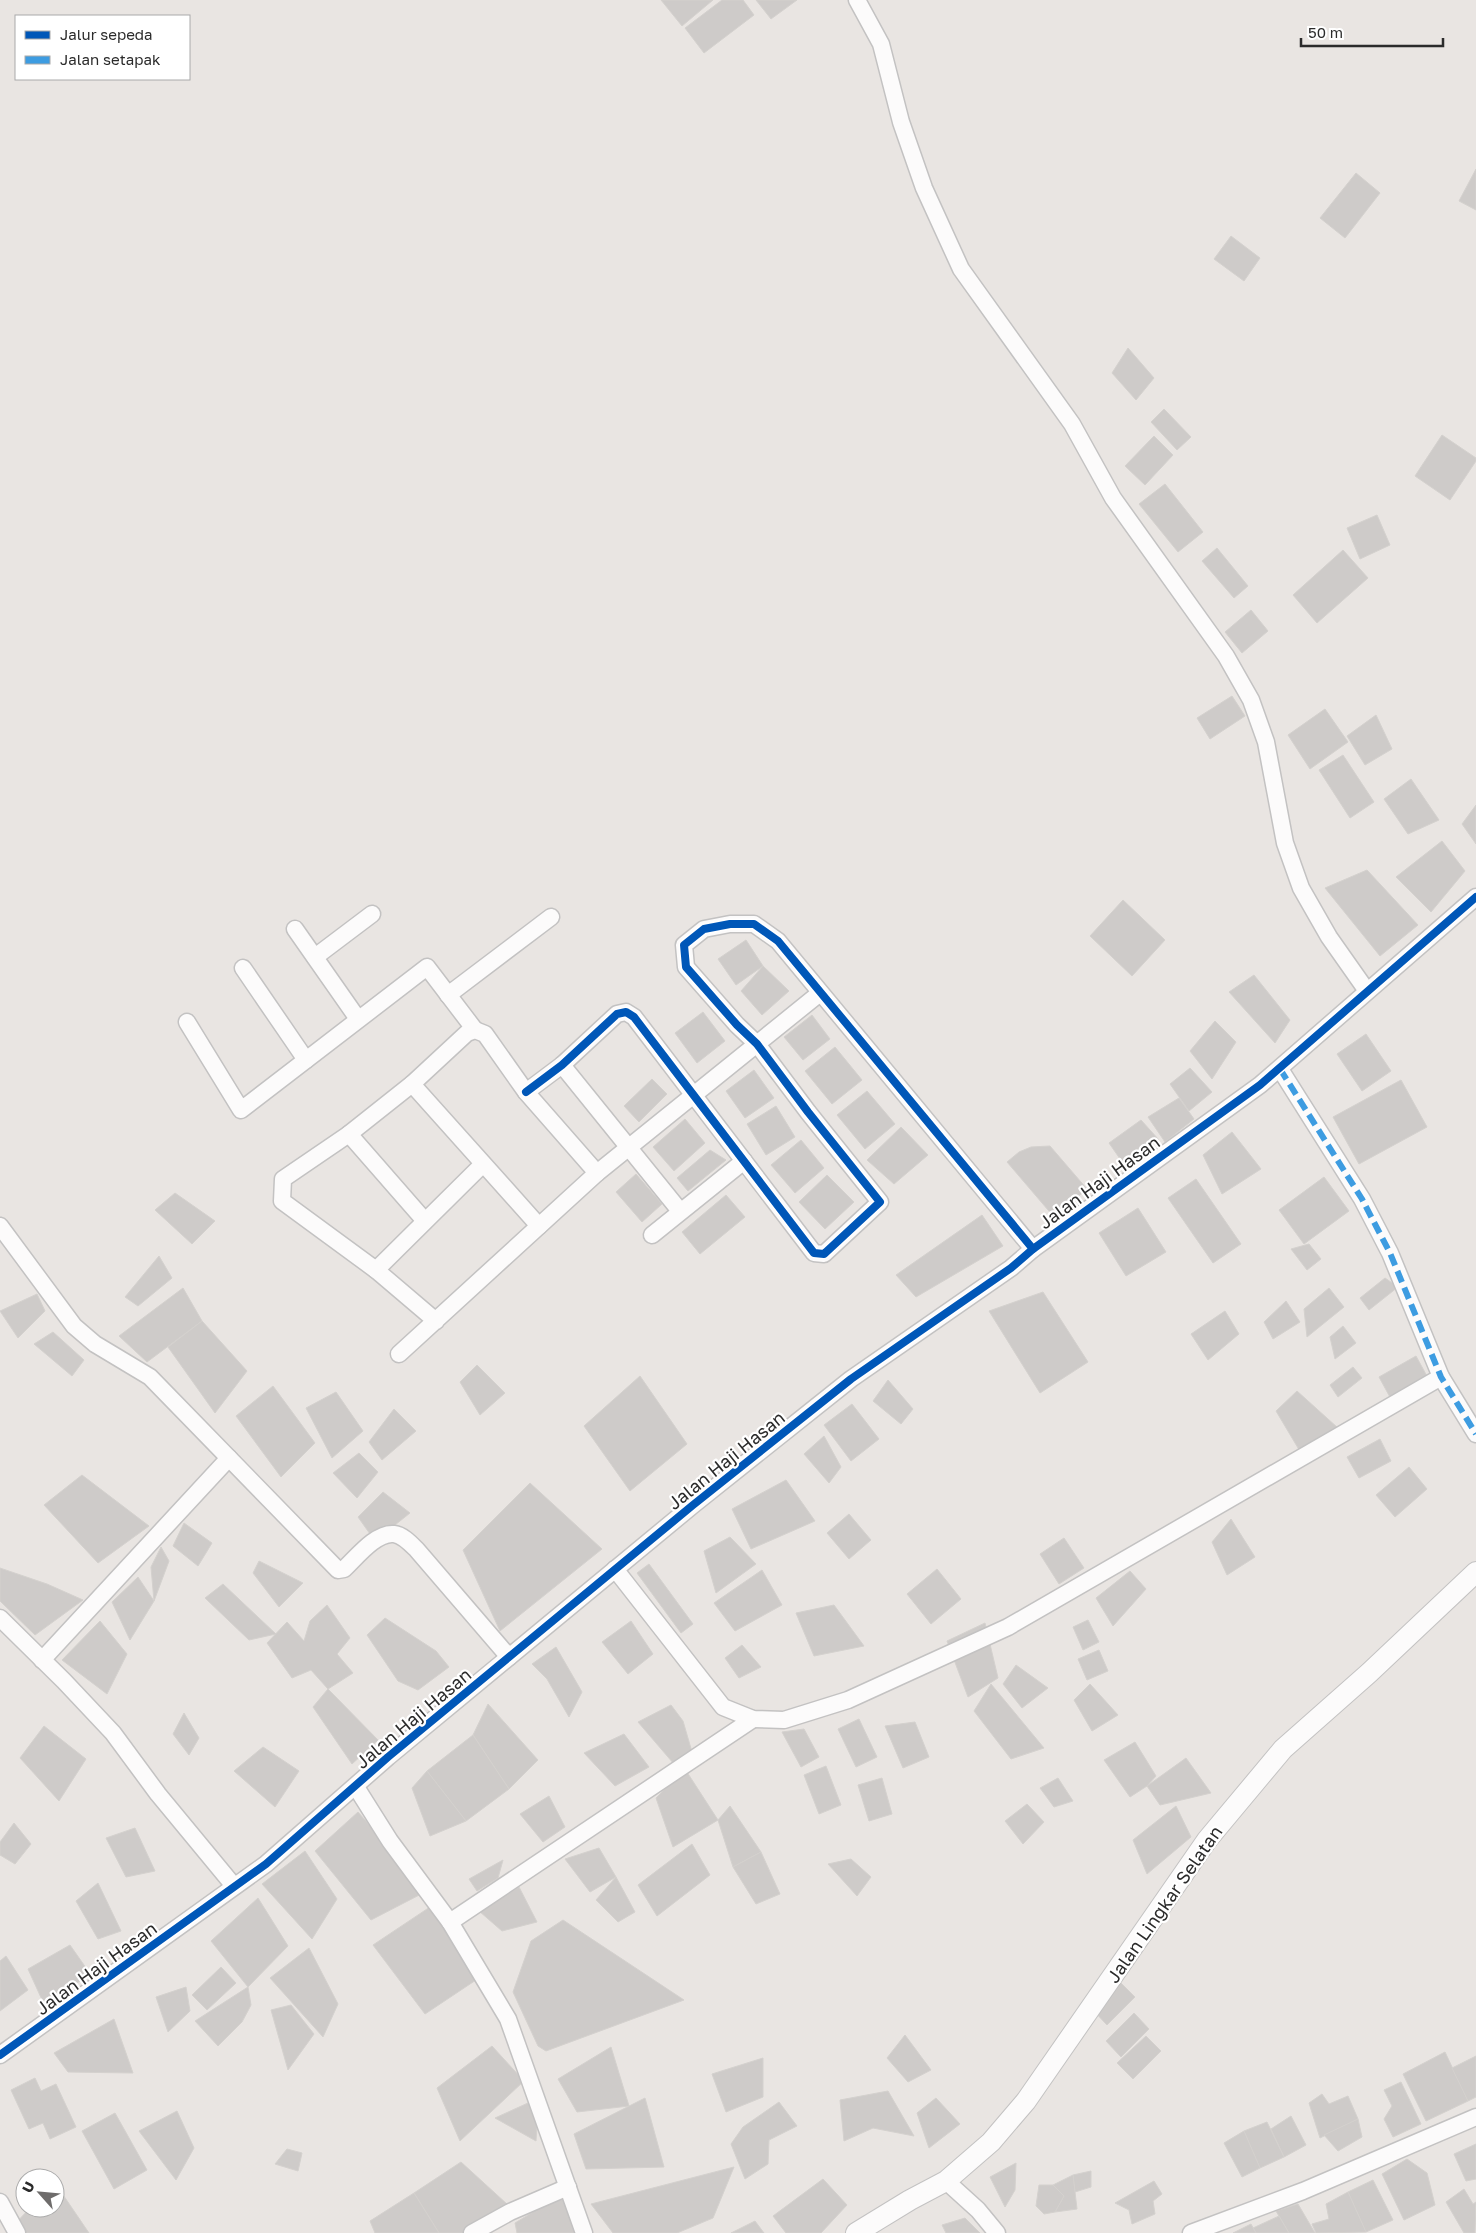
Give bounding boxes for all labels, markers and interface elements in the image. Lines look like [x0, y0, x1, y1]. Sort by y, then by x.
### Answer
legend [15, 15, 190, 80]
scale bar [1301, 15, 1444, 47]
text: 50 m [1308, 23, 1343, 41]
text: Jalur sepeda [60, 25, 153, 43]
text: Jalan setapak [60, 50, 161, 68]
street label: Jalan Haji Hasan [1034, 1131, 1164, 1233]
street label: Jalan Haji Hasan [663, 1406, 789, 1514]
street label: Jalan Haji Hasan [351, 1663, 475, 1773]
street label: Jalan Lingkar Selatan [1101, 1821, 1227, 1987]
street label: Jalan Haji Hasan [31, 1917, 161, 2019]
north arrow [15, 2168, 65, 2218]
text: U [18, 2178, 38, 2195]

